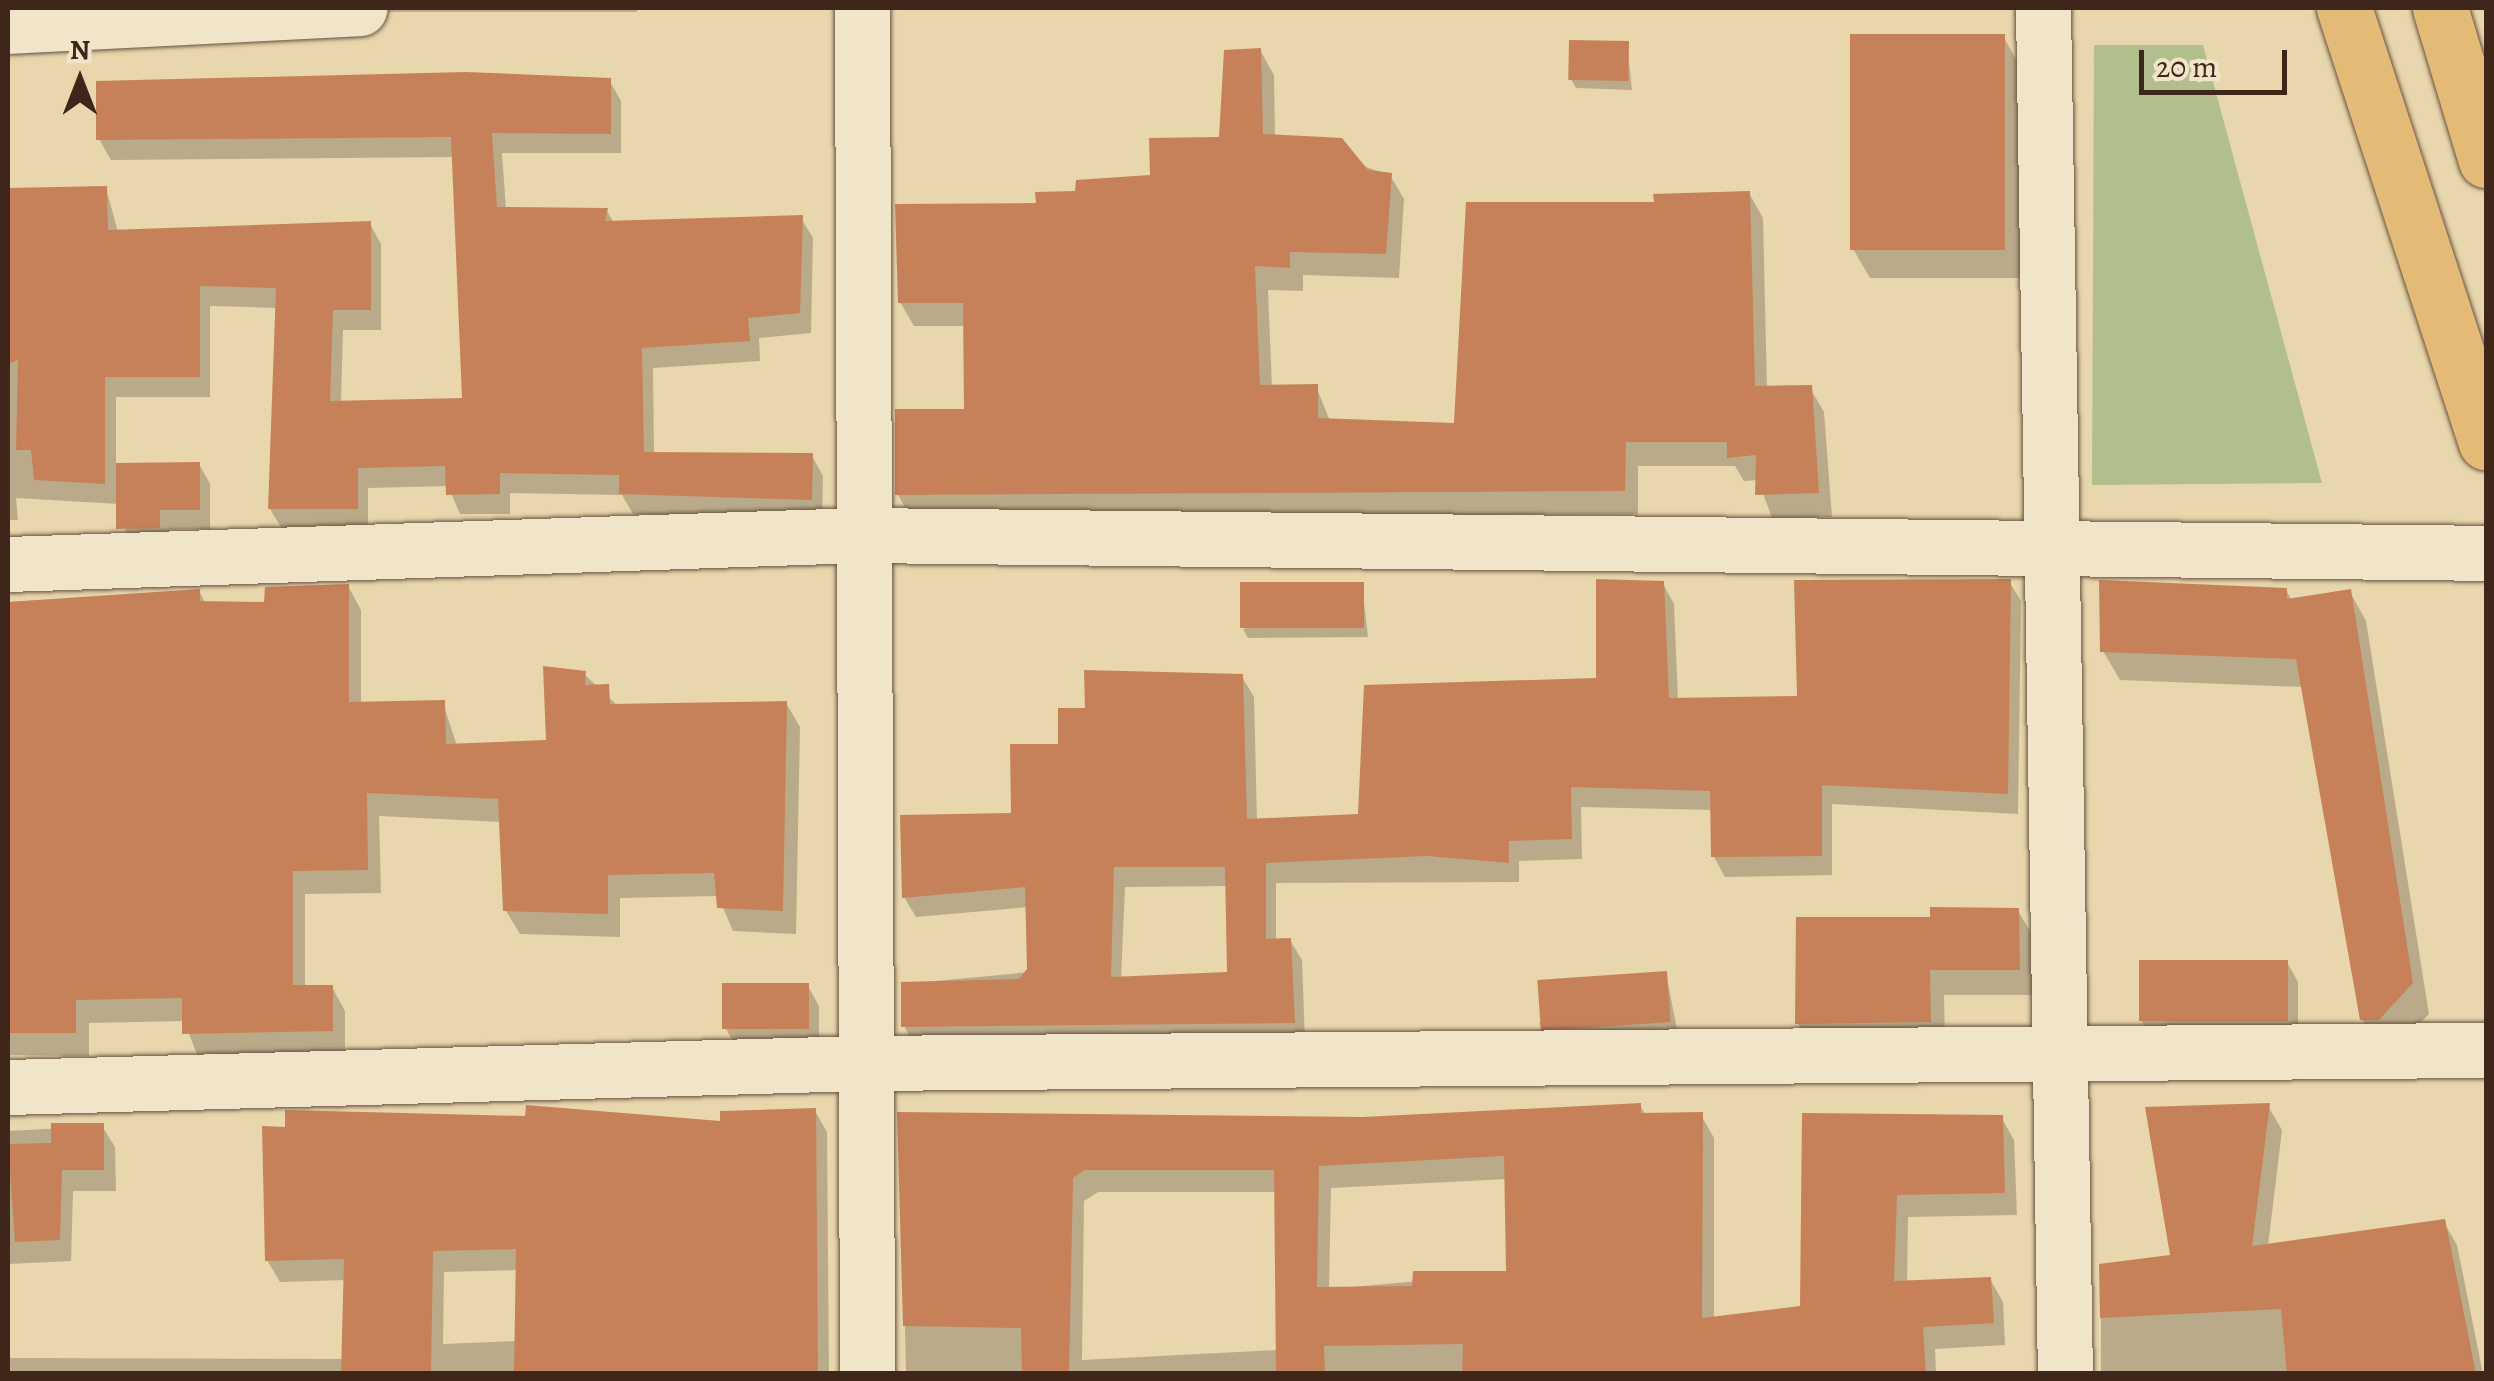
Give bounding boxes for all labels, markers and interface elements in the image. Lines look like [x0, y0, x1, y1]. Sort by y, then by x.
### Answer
north arrow [30, 30, 130, 130]
scale bar [2144, 30, 2292, 92]
text: N [70, 31, 90, 69]
text: 20 m [2156, 47, 2217, 87]

